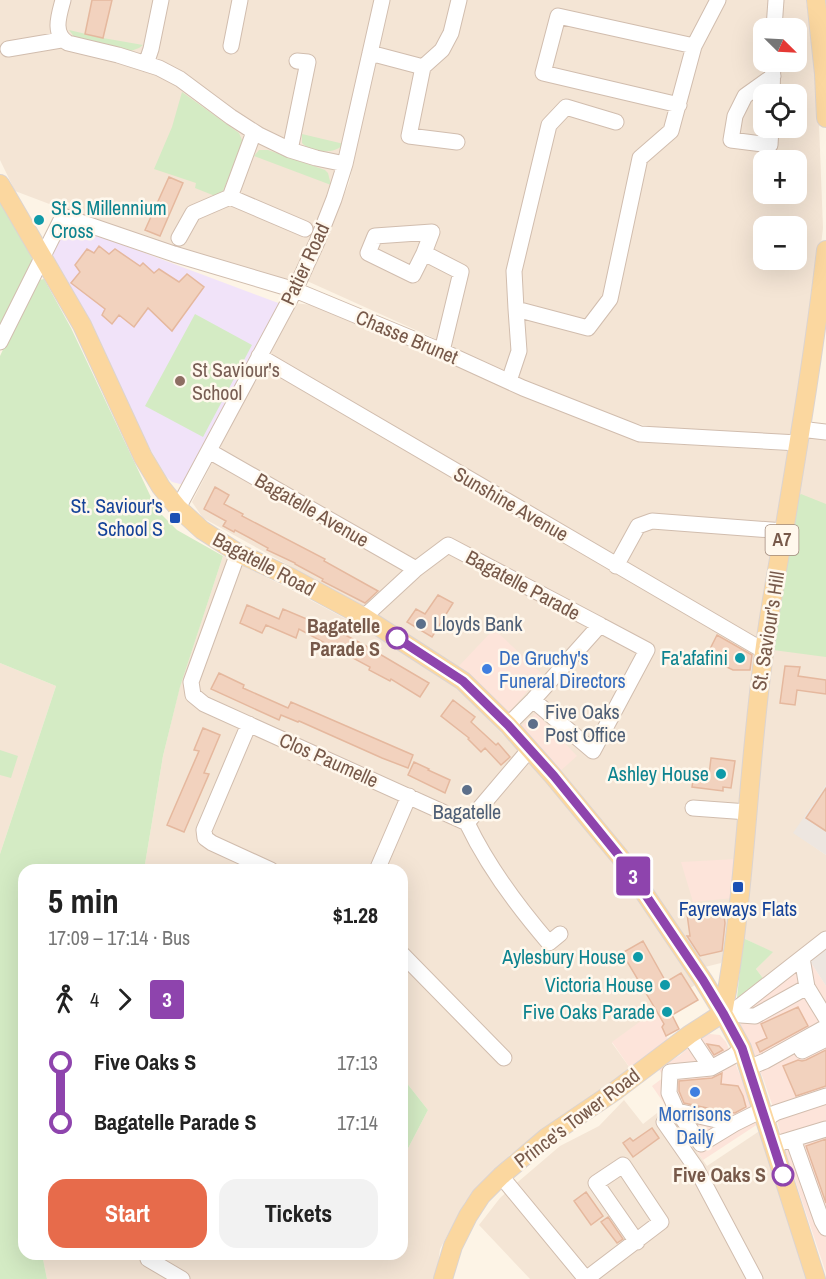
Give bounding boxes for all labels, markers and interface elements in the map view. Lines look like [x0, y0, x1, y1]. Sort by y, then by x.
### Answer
north arrow [753, 18, 807, 72]
map controls [753, 18, 807, 270]
button: locate [753, 84, 807, 138]
button: + [753, 150, 807, 204]
place label: St.S Millennium Cross [51, 194, 167, 244]
marker: St.S Millennium Cross [32, 213, 46, 227]
button: − [753, 216, 807, 270]
street label: Patier Road [274, 218, 335, 309]
street label: Chasse Brunet [352, 303, 463, 370]
place label: St Saviour's School [192, 356, 280, 406]
marker: St Saviour's School [173, 374, 187, 388]
street label: Sunshine Avenue [449, 460, 574, 547]
street label: Bagatelle Avenue [250, 466, 374, 553]
place label: St. Saviour's School S [71, 492, 163, 542]
marker: St. Saviour's School S [168, 511, 182, 525]
street label: Bagatelle Road [208, 525, 320, 602]
road number: A7 [766, 525, 798, 555]
street label: Bagatelle Parade [461, 543, 585, 626]
street label: St. Saviour's Hill [745, 569, 790, 693]
place label: Lloyds Bank [433, 610, 523, 637]
place label: Bagatelle Parade S [307, 612, 380, 662]
marker: Lloyds Bank [414, 617, 428, 631]
marker: Bagatelle Parade S [386, 627, 408, 649]
place label: De Gruchy's Funeral Directors [499, 644, 626, 694]
place label: Fa'afafini [661, 644, 728, 671]
marker: Fa'afafini [733, 651, 747, 665]
marker: De Gruchy's Funeral Directors [480, 662, 494, 676]
place label: Five Oaks Post Office [545, 698, 626, 748]
marker: Five Oaks Post Office [526, 717, 540, 731]
street label: Clos Paumelle [275, 726, 383, 793]
place label: Ashley House [607, 760, 709, 787]
marker: Ashley House [714, 767, 728, 781]
marker: Bagatelle [460, 783, 474, 797]
place label: Bagatelle [433, 798, 501, 825]
line badge: 3 [614, 856, 652, 896]
text: 3 [628, 862, 638, 891]
text: 5 min [48, 879, 119, 923]
marker: Fayreways Flats [731, 880, 745, 894]
place label: Fayreways Flats [679, 895, 797, 922]
text: $1.28 [333, 900, 378, 930]
text: 17:09 – 17:14 · Bus [48, 924, 190, 951]
place label: Aylesbury House [501, 943, 626, 970]
marker: Aylesbury House [631, 950, 645, 964]
place label: Victoria House [545, 971, 653, 998]
marker: Victoria House [658, 978, 672, 992]
icon: walk [48, 983, 81, 1016]
icon: forward [108, 983, 141, 1016]
text: 3 [162, 985, 172, 1014]
text: 4 [90, 986, 99, 1013]
place label: Five Oaks Parade [523, 998, 655, 1025]
marker: Five Oaks Parade [660, 1005, 674, 1019]
text: Five Oaks S [94, 1047, 196, 1077]
text: 17:13 [337, 1049, 378, 1076]
street label: Prince's Tower Road [508, 1062, 645, 1174]
marker: Morrisons Daily [688, 1085, 702, 1099]
place label: Morrisons Daily [659, 1100, 731, 1150]
text: Bagatelle Parade S [94, 1107, 256, 1137]
text: 17:14 [337, 1109, 378, 1136]
place label: Five Oaks S [673, 1161, 766, 1188]
marker: Five Oaks S [772, 1164, 794, 1186]
button: Start [48, 1179, 207, 1248]
button: Tickets [219, 1179, 378, 1248]

